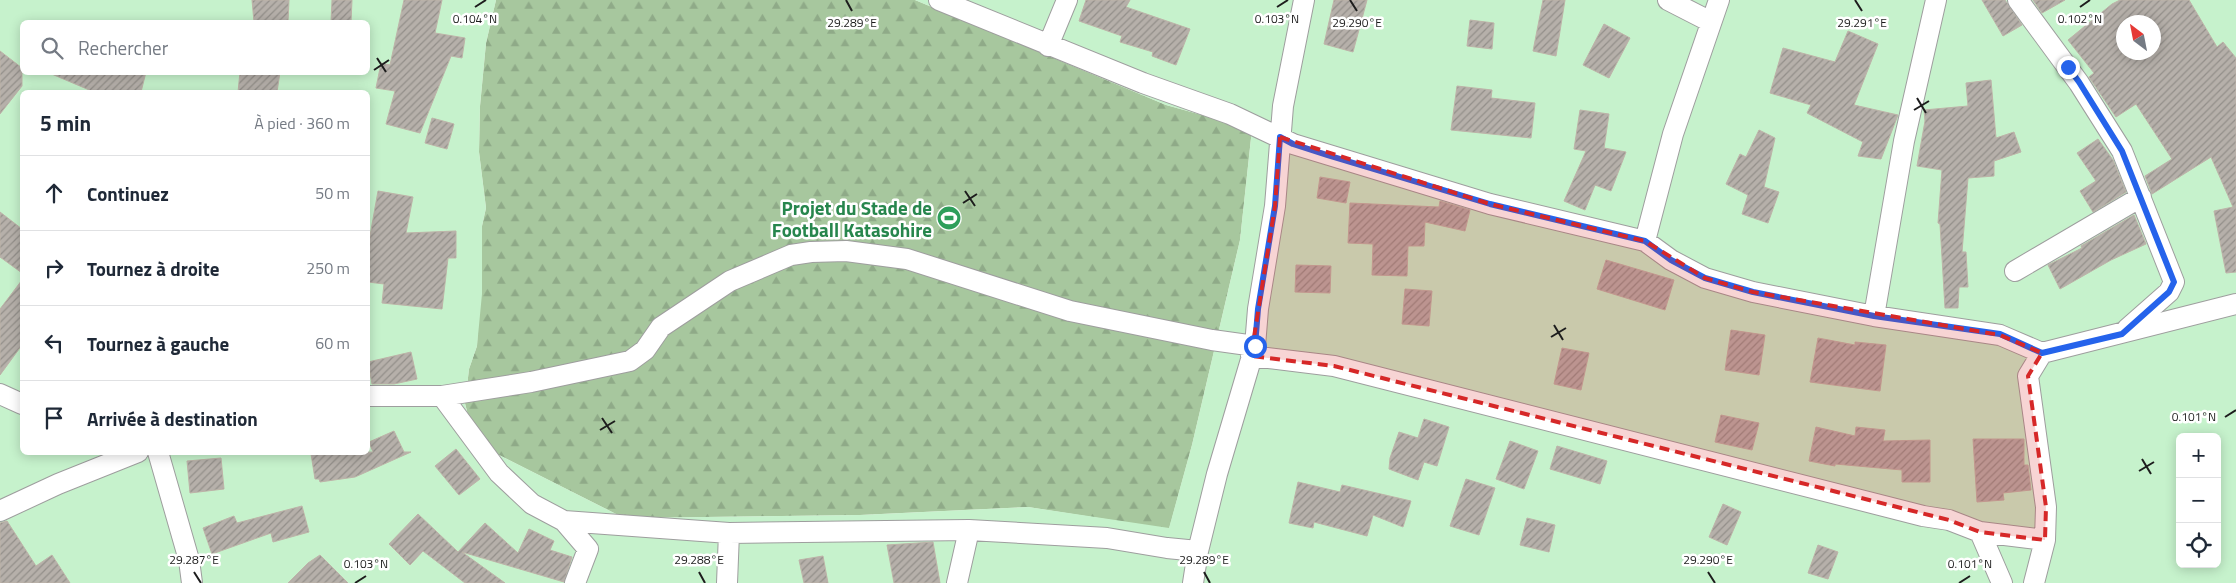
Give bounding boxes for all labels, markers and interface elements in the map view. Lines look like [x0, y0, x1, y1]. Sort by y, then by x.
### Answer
text: 0.104°N [453, 9, 497, 28]
text: 0.103°N [1255, 9, 1299, 28]
text: 0.102°N [2058, 9, 2102, 28]
text: 29.289°E [827, 13, 877, 32]
text: 29.290°E [1332, 13, 1382, 32]
text: 29.291°E [1837, 13, 1887, 32]
north arrow [2116, 15, 2161, 60]
search box [20, 20, 370, 75]
text: Rechercher [78, 33, 168, 62]
icon: search [38, 34, 66, 62]
route end [2057, 56, 2080, 79]
text: 5 min [40, 107, 91, 139]
text: À pied · 360 m [254, 111, 350, 135]
icon: ahead [40, 179, 68, 207]
text: Continuez [87, 179, 169, 208]
text: 50 m [315, 181, 350, 205]
place label: Projet du Stade de Football Katasohire [772, 193, 932, 244]
sports icon: Projet du Stade de Football Katasohire [936, 205, 962, 231]
icon: right [40, 254, 68, 282]
text: Tournez à droite [87, 254, 219, 283]
text: 250 m [306, 256, 350, 280]
icon: left [40, 329, 68, 357]
text: Tournez à gauche [87, 329, 229, 358]
text: 60 m [315, 331, 350, 355]
route start [1244, 335, 1267, 358]
icon: arrive [40, 404, 68, 432]
text: Arrivée à destination [87, 404, 258, 433]
text: 0.101°N [2172, 407, 2216, 426]
map controls [2176, 433, 2221, 568]
button: + [2176, 433, 2221, 478]
button: − [2176, 478, 2221, 523]
button: locate [2176, 523, 2221, 568]
text: 29.287°E [169, 550, 219, 569]
text: 29.288°E [674, 550, 724, 569]
text: 29.289°E [1179, 550, 1229, 569]
text: 29.290°E [1683, 550, 1733, 569]
text: 0.103°N [344, 554, 388, 573]
text: 0.101°N [1948, 554, 1992, 573]

